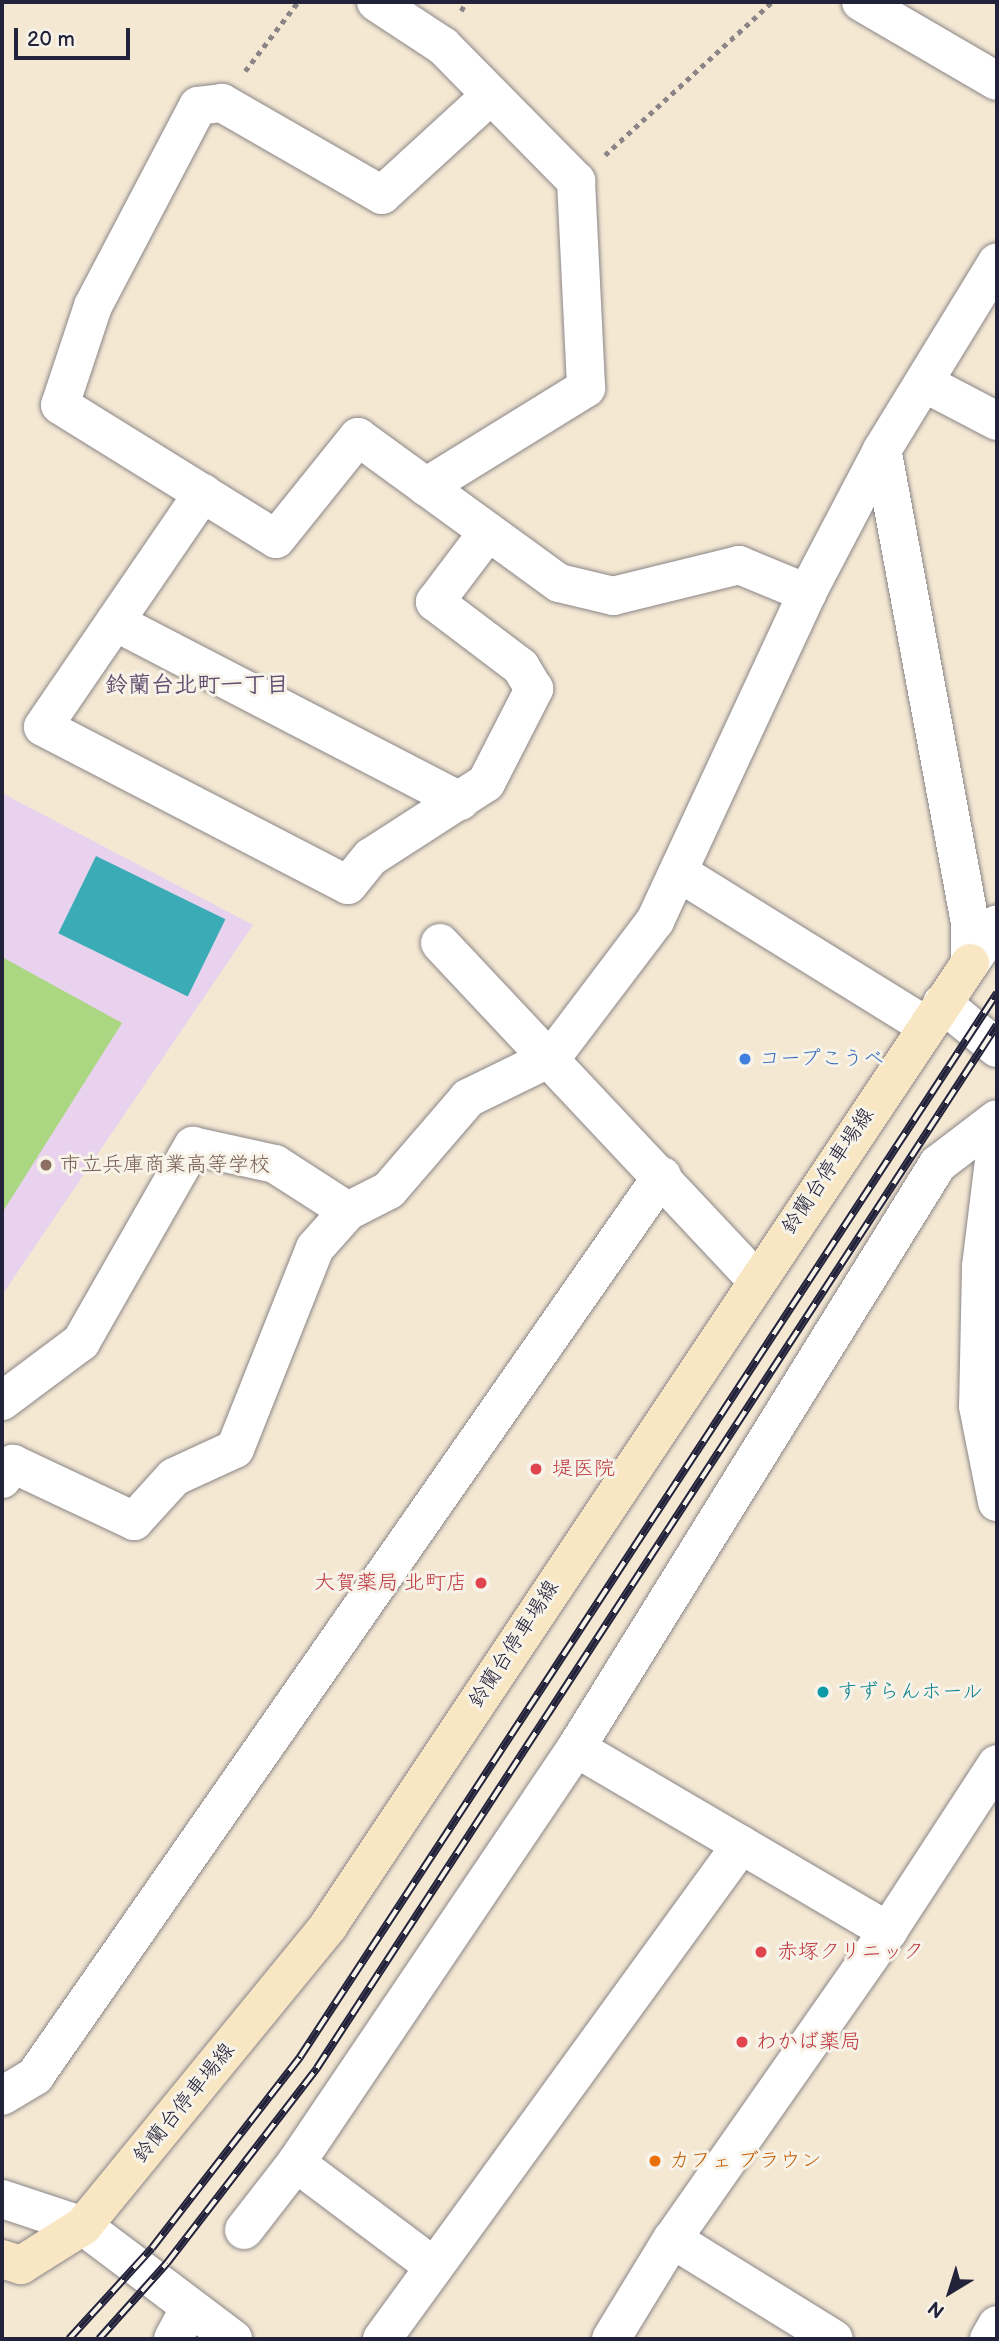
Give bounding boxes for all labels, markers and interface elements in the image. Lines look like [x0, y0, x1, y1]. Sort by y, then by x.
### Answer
scale bar [18, 14, 133, 58]
text: 20 m [27, 27, 75, 52]
district label: 鈴蘭台北町一丁目 [105, 671, 289, 699]
place label: コープこうべ [759, 1046, 885, 1072]
marker: コープこうべ [737, 1051, 753, 1067]
street label: 鈴蘭台停車場線 [776, 1103, 880, 1239]
place label: 市立兵庫商業高等学校 [60, 1152, 270, 1178]
marker: 市立兵庫商業高等学校 [38, 1157, 54, 1173]
place label: 堤医院 [552, 1456, 615, 1482]
marker: 堤医院 [526, 1459, 546, 1479]
place label: 大賀薬局 北町店 [314, 1570, 467, 1596]
street label: 鈴蘭台停車場線 [463, 1575, 565, 1713]
marker: 大賀薬局 北町店 [473, 1575, 489, 1591]
place label: すずらんホール [837, 1679, 984, 1705]
marker: すずらんホール [815, 1684, 831, 1700]
place label: 赤塚クリニック [777, 1939, 924, 1965]
marker: 赤塚クリニック [751, 1942, 771, 1962]
place label: わかば薬局 [756, 2029, 861, 2055]
marker: わかば薬局 [734, 2034, 750, 2050]
street label: 鈴蘭台停車場線 [128, 2038, 240, 2168]
place label: カフェ ブラウン [669, 2148, 822, 2174]
marker: カフェ ブラウン [647, 2153, 663, 2169]
north arrow [915, 2257, 985, 2327]
text: N [924, 2295, 949, 2322]

